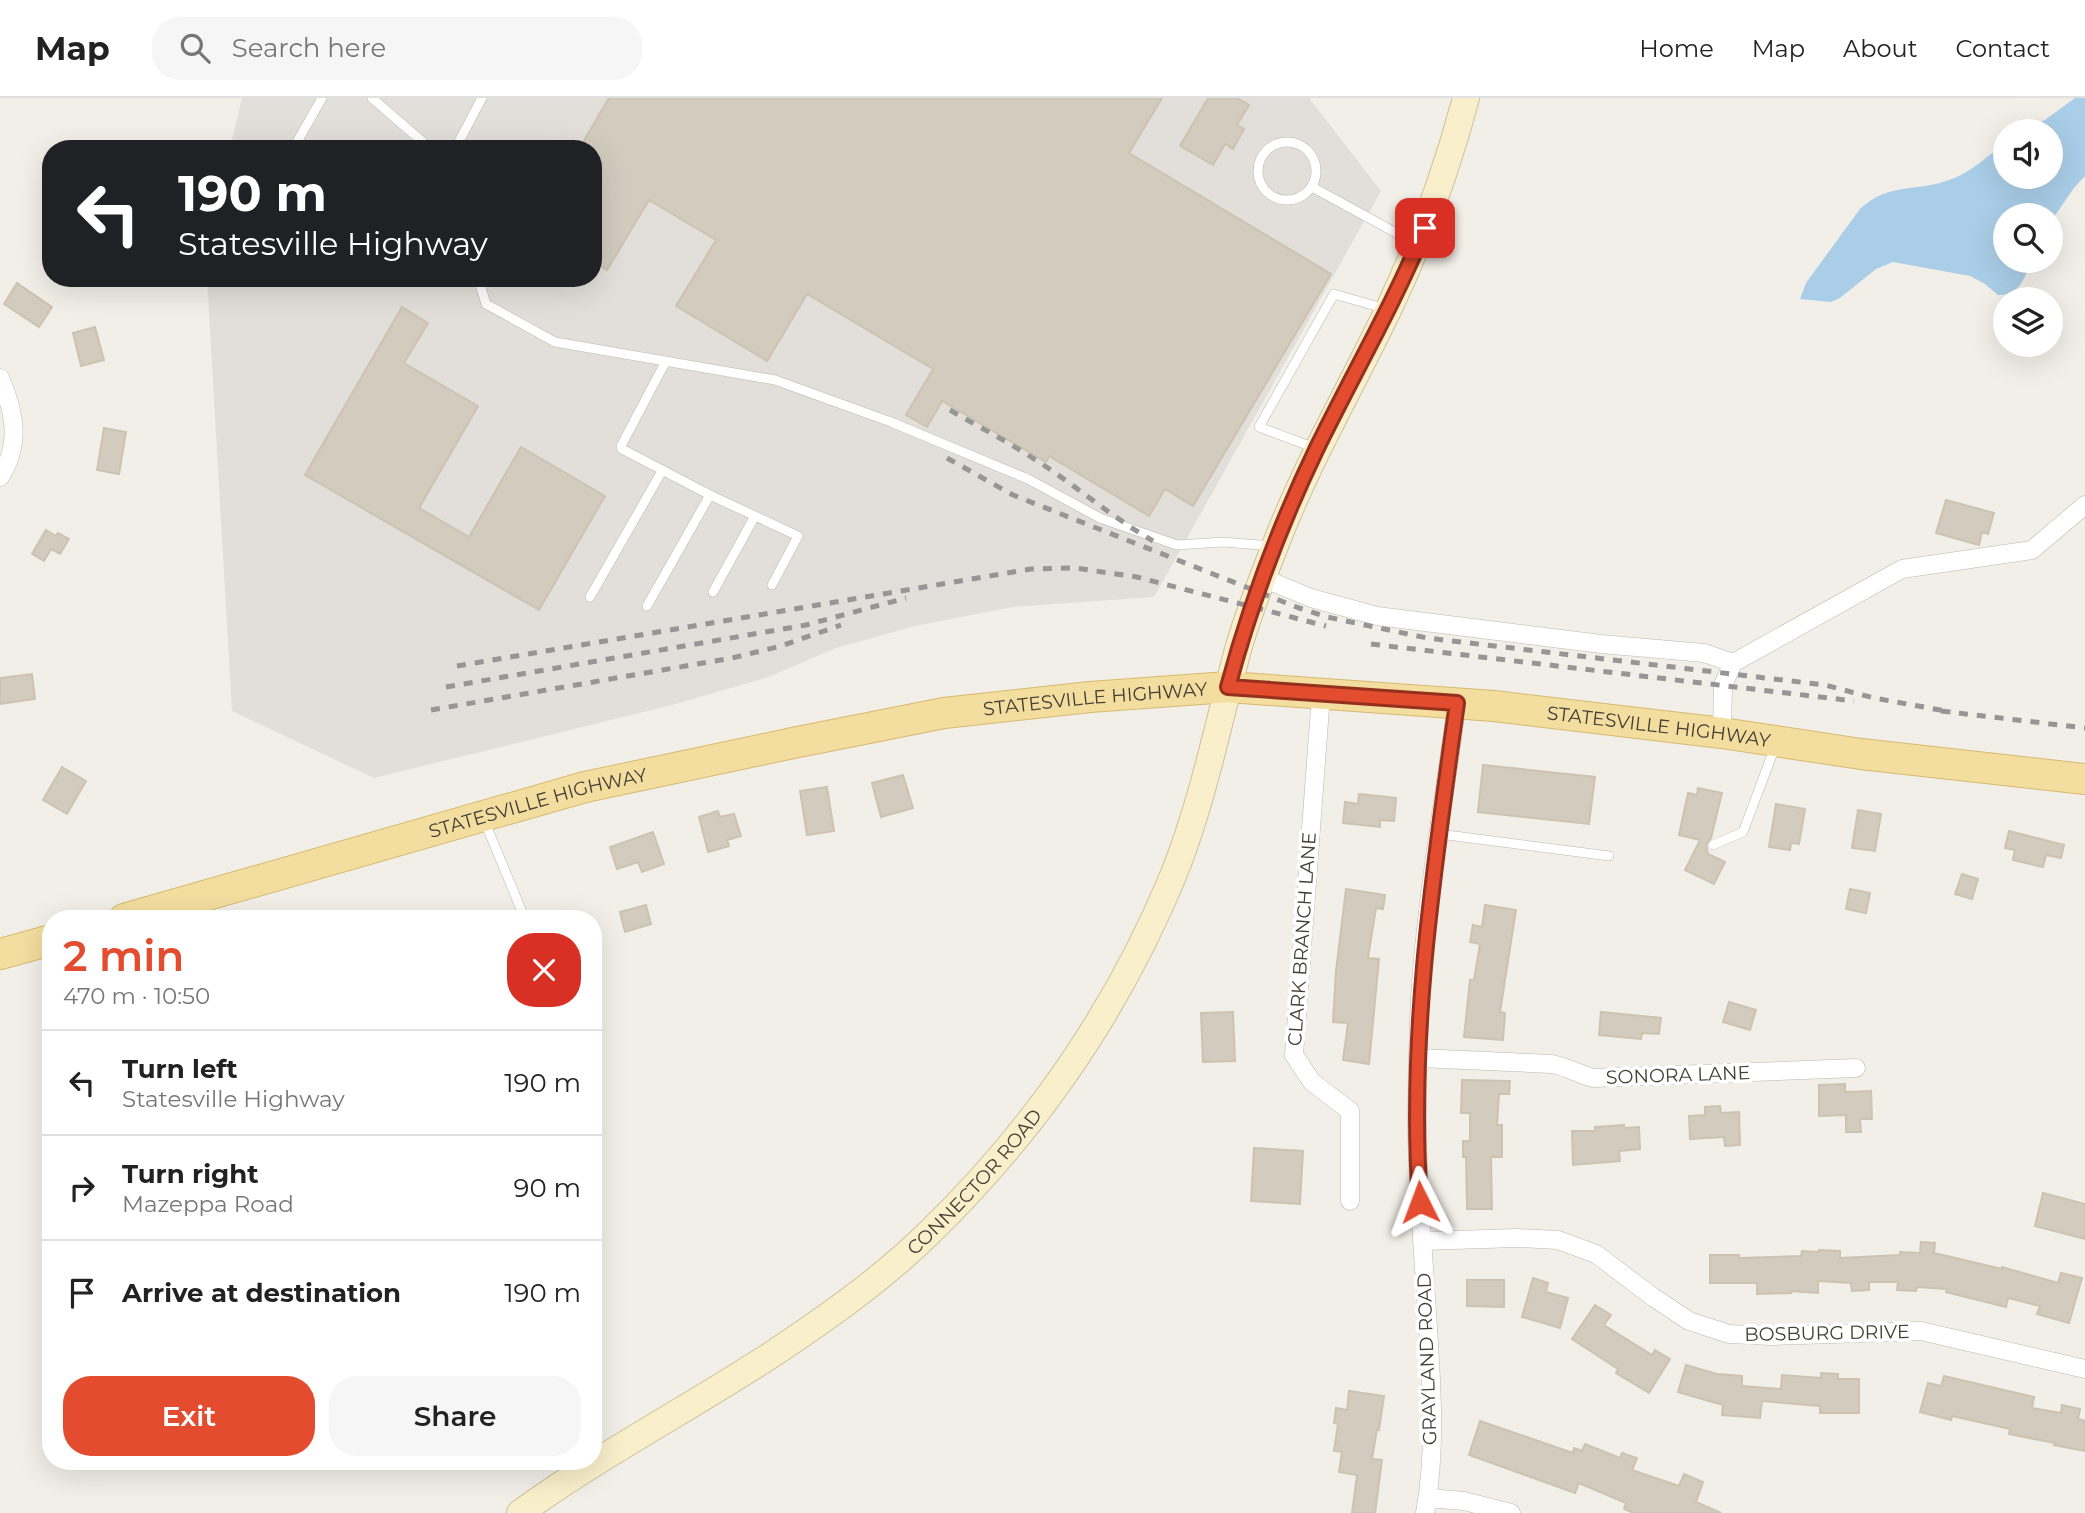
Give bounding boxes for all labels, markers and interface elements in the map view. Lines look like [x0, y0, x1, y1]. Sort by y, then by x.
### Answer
search box [152, 17, 642, 80]
text: Map [35, 28, 110, 68]
icon: search [176, 29, 214, 67]
text: Search here [232, 32, 386, 64]
text: Home [1639, 34, 1714, 63]
text: Map [1752, 34, 1805, 63]
text: About [1843, 34, 1917, 63]
text: Contact [1955, 34, 2050, 63]
map controls [1993, 119, 2063, 357]
button: sound [1993, 119, 2063, 189]
text: 190 m [178, 164, 327, 223]
icon: left [63, 168, 154, 259]
pin [1395, 198, 1455, 258]
button: search [1993, 203, 2063, 273]
icon: arrive [1406, 209, 1444, 247]
text: Statesville Highway [178, 224, 488, 263]
button: layers [1993, 287, 2063, 357]
street label: STATESVILLE HIGHWAY [982, 677, 1209, 720]
street label: STATESVILLE HIGHWAY [1546, 701, 1773, 752]
street label: STATESVILLE HIGHWAY [426, 763, 650, 843]
street label: CLARK BRANCH LANE [1283, 831, 1321, 1047]
text: 2 min [63, 930, 184, 982]
button: close [507, 933, 581, 1007]
text: 470 m · 10:50 [63, 982, 210, 1010]
text: Turn left [122, 1053, 238, 1085]
street label: SONORA LANE [1605, 1061, 1751, 1089]
icon: left [63, 1064, 101, 1102]
text: 190 m [504, 1067, 581, 1099]
text: Statesville Highway [122, 1085, 345, 1113]
street label: CONNECTOR ROAD [902, 1104, 1047, 1260]
text: Turn right [122, 1158, 258, 1190]
position arrow [1383, 1165, 1457, 1239]
icon: right [63, 1169, 101, 1207]
text: 90 m [514, 1172, 581, 1204]
text: Mazeppa Road [122, 1190, 294, 1218]
street label: GRAYLAND ROAD [1412, 1272, 1442, 1446]
icon: arrive [63, 1274, 101, 1312]
text: Arrive at destination [122, 1277, 401, 1309]
text: 190 m [504, 1277, 581, 1309]
street label: BOSBURG DRIVE [1744, 1320, 1910, 1346]
button: Exit [63, 1376, 315, 1456]
button: Share [329, 1376, 581, 1456]

